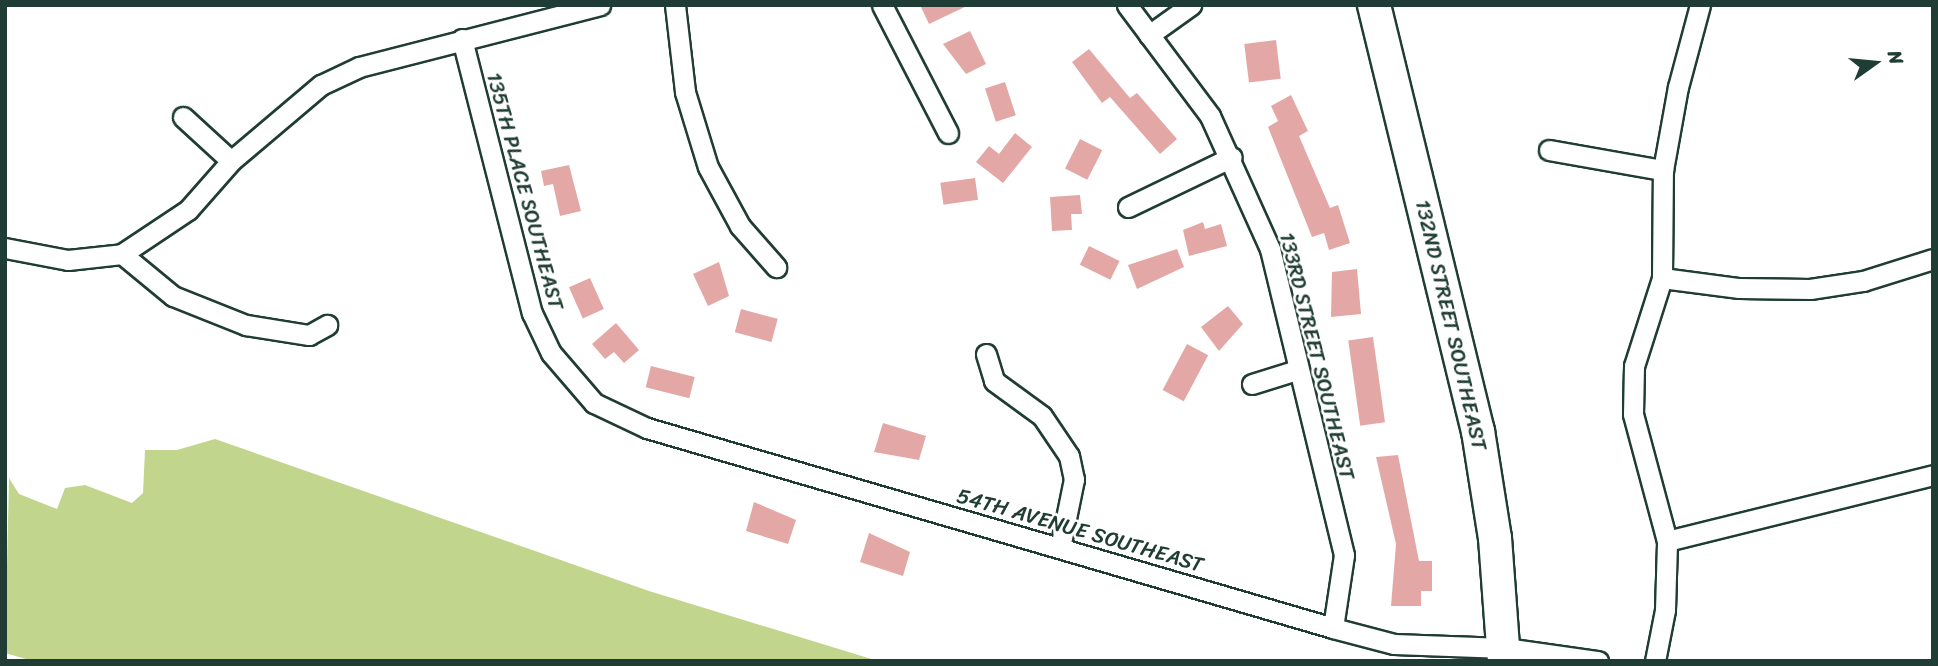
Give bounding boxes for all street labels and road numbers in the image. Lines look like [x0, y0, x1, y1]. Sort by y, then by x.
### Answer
street label: 135TH PLACE SOUTHEAST [481, 68, 569, 314]
street label: 132ND STREET SOUTHEAST [1410, 196, 1492, 454]
street label: 133RD STREET SOUTHEAST [1274, 229, 1360, 483]
street label: 54TH AVENUE SOUTHEAST [953, 482, 1207, 578]

